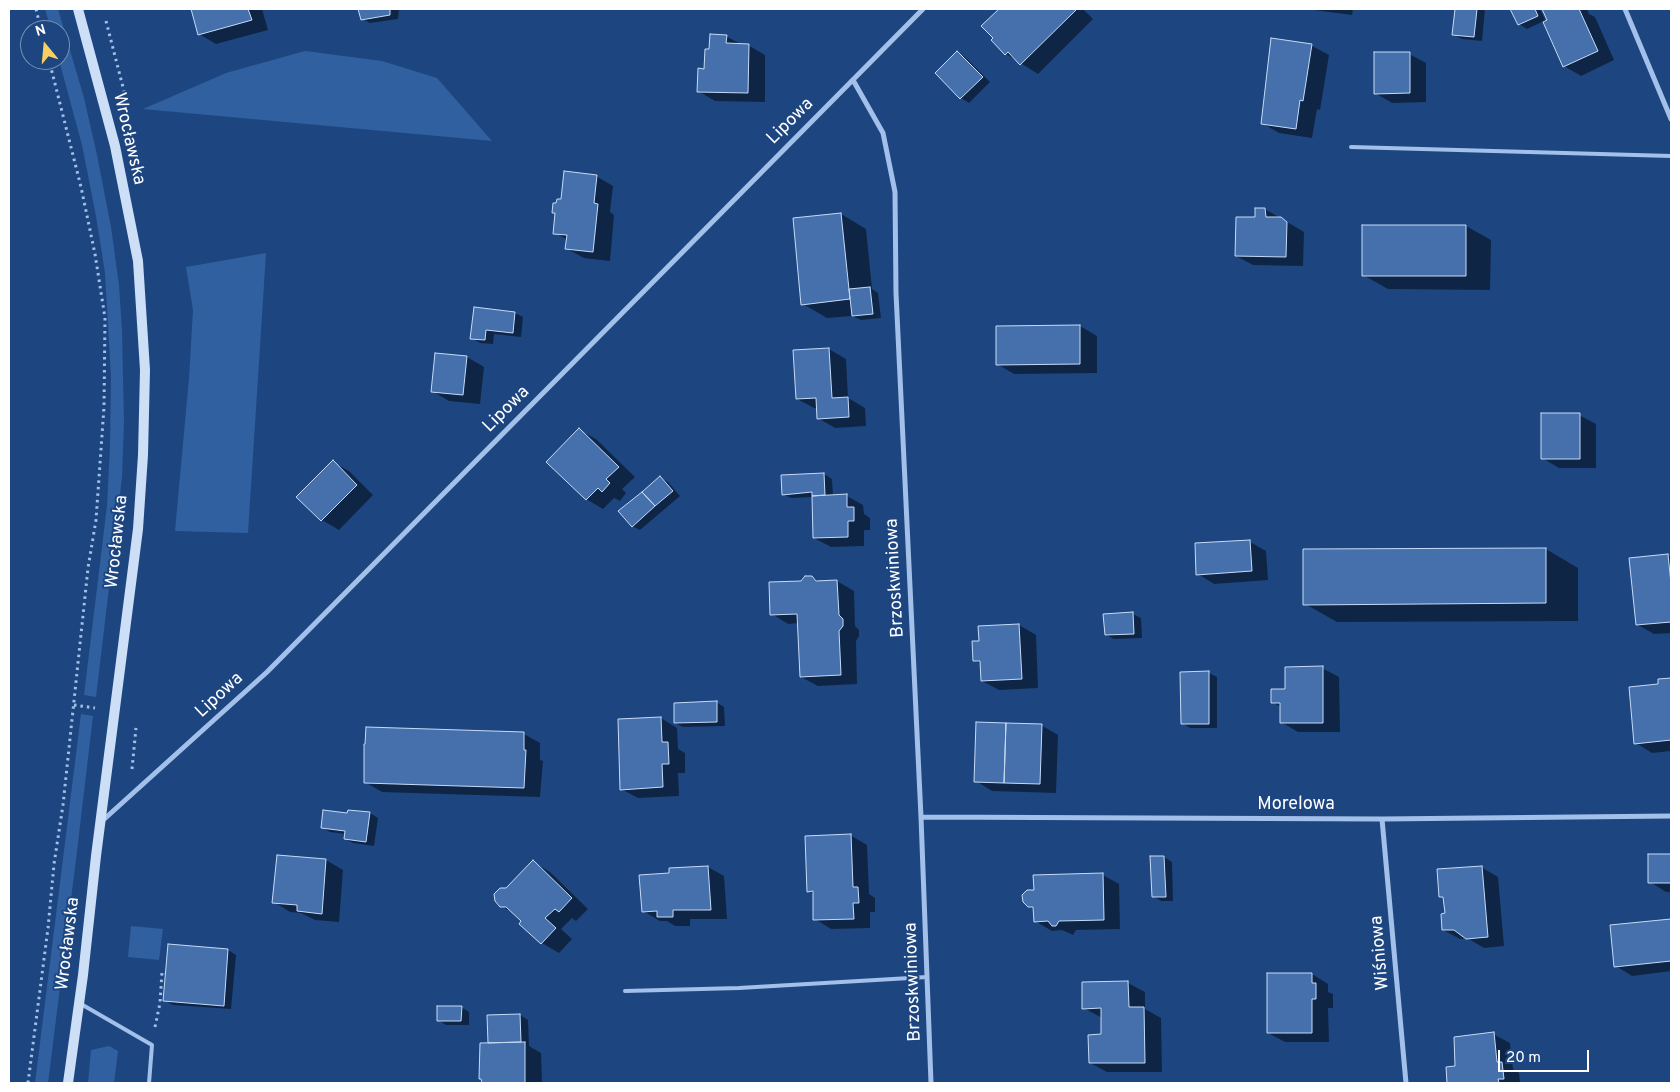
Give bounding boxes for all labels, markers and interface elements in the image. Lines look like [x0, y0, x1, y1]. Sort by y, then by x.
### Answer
north arrow [20, 20, 70, 70]
text: N [33, 22, 48, 41]
street label: Wrocławska [107, 91, 149, 187]
street label: Lipowa [763, 94, 819, 150]
street label: Lipowa [479, 382, 535, 438]
street label: Wrocławska [102, 494, 134, 590]
street label: Brzoskwiniowa [882, 518, 910, 638]
street label: Lipowa [192, 669, 248, 723]
street label: Morelowa [1257, 794, 1335, 816]
street label: Wrocławska [53, 896, 85, 992]
street label: Wiśniowa [1367, 915, 1395, 991]
street label: Brzoskwiniowa [901, 922, 927, 1042]
scale bar [1500, 1040, 1591, 1072]
text: 20 m [1506, 1049, 1541, 1068]

